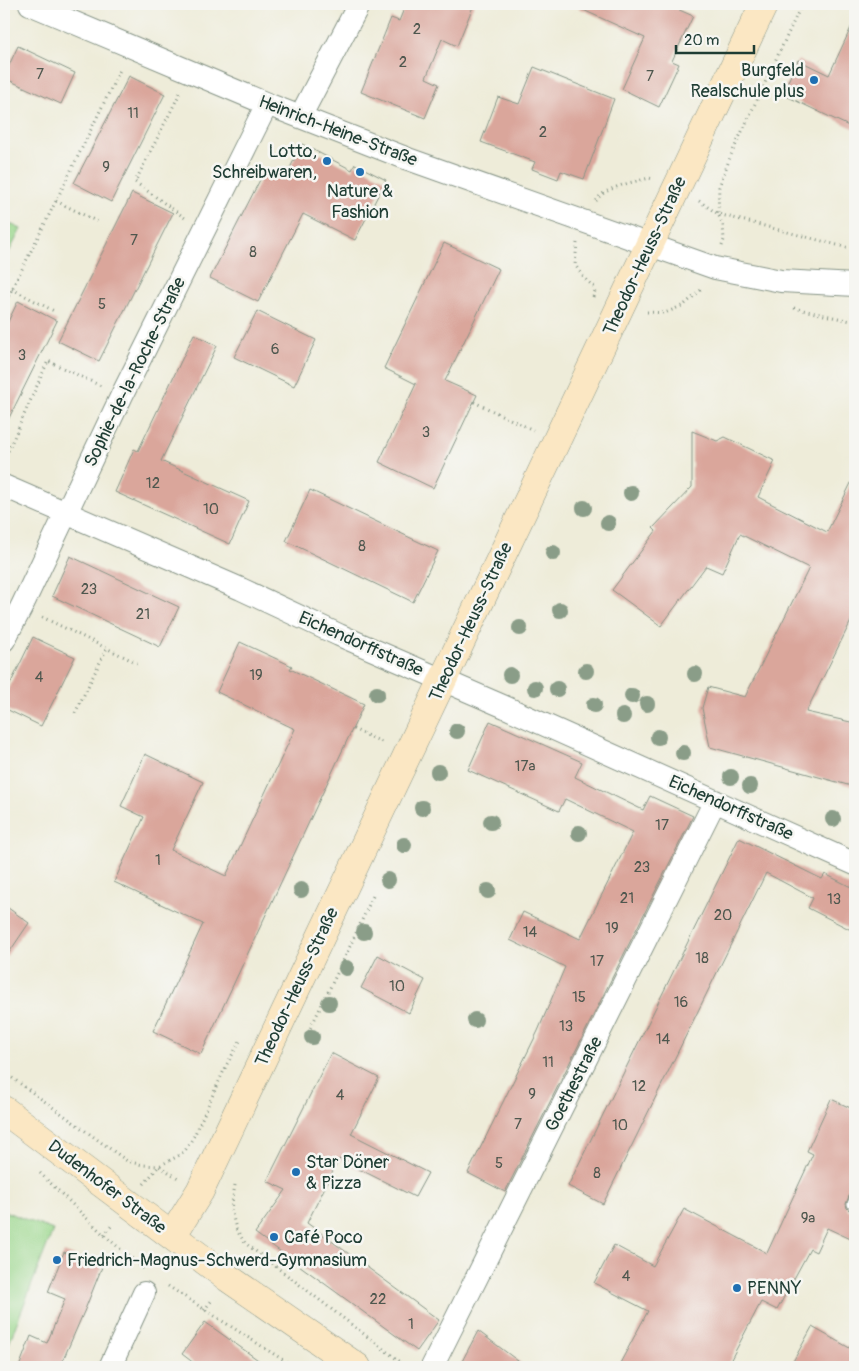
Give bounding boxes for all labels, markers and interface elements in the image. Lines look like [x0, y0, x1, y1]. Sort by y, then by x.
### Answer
house number: 2 [413, 20, 421, 39]
scale bar [676, 22, 754, 54]
text: 20 m [684, 31, 719, 50]
house number: 2 [399, 53, 407, 72]
place label: Burgfeld Realschule plus [690, 59, 804, 103]
house number: 7 [36, 65, 44, 84]
house number: 7 [646, 67, 654, 86]
marker: Burgfeld Realschule plus [808, 74, 820, 86]
street label: Heinrich-Heine-Straße [255, 90, 421, 172]
house number: 11 [127, 104, 139, 123]
house number: 2 [539, 123, 547, 142]
place label: Lotto, Schreibwaren, [212, 140, 317, 184]
marker: Lotto, Schreibwaren, [321, 155, 333, 167]
house number: 9 [102, 158, 110, 177]
marker: Nature & Fashion [354, 166, 366, 178]
street label: Theodor-Heuss-Straße [598, 173, 692, 339]
place label: Nature & Fashion [327, 180, 393, 224]
house number: 7 [130, 231, 138, 250]
house number: 8 [249, 243, 257, 262]
street label: Sophie-de-la-Roche-Straße [79, 273, 191, 471]
house number: 5 [98, 295, 106, 314]
house number: 6 [271, 340, 279, 359]
house number: 3 [18, 346, 26, 365]
house number: 3 [422, 423, 430, 442]
house number: 12 [146, 474, 160, 493]
house number: 10 [203, 500, 219, 519]
house number: 8 [358, 537, 366, 556]
street label: Theodor-Heuss-Straße [424, 539, 518, 705]
house number: 23 [81, 580, 97, 599]
house number: 21 [136, 605, 150, 624]
street label: Eichendorffstraße [295, 606, 427, 682]
house number: 19 [249, 666, 263, 685]
house number: 4 [35, 668, 44, 687]
house number: 17a [515, 757, 535, 776]
street label: Eichendorffstraße [665, 770, 797, 846]
house number: 17 [655, 816, 669, 835]
house number: 1 [155, 851, 161, 870]
house number: 23 [634, 858, 650, 877]
house number: 21 [620, 889, 634, 908]
house number: 13 [827, 890, 841, 909]
street label: Theodor-Heuss-Straße [250, 904, 344, 1070]
house number: 20 [714, 906, 732, 925]
house number: 19 [605, 919, 619, 938]
house number: 14 [523, 923, 538, 942]
house number: 18 [695, 949, 709, 968]
house number: 17 [590, 952, 604, 971]
house number: 10 [389, 977, 405, 996]
house number: 15 [572, 988, 586, 1007]
house number: 16 [674, 993, 688, 1012]
house number: 13 [559, 1017, 573, 1036]
house number: 14 [656, 1030, 671, 1049]
street label: Goethestraße [540, 1032, 608, 1135]
house number: 11 [542, 1053, 554, 1072]
house number: 12 [632, 1077, 646, 1096]
house number: 9 [528, 1085, 536, 1104]
house number: 4 [336, 1086, 345, 1105]
house number: 7 [514, 1115, 522, 1134]
house number: 10 [612, 1116, 628, 1135]
street label: Dudenhofer Straße [43, 1135, 171, 1239]
place label: Star Döner & Pizza [306, 1151, 390, 1195]
house number: 5 [495, 1154, 503, 1173]
house number: 8 [593, 1164, 601, 1183]
marker: Star Döner & Pizza [290, 1166, 302, 1178]
house number: 9a [801, 1209, 815, 1228]
place label: Café Poco [284, 1226, 363, 1249]
marker: Café Poco [268, 1231, 280, 1243]
place label: Friedrich-Magnus-Schwerd-Gymnasium [67, 1249, 367, 1272]
marker: Friedrich-Magnus-Schwerd-Gymnasium [51, 1254, 63, 1266]
house number: 4 [622, 1267, 631, 1286]
place label: PENNY [747, 1277, 802, 1300]
marker: PENNY [731, 1282, 743, 1294]
house number: 22 [370, 1290, 386, 1309]
house number: 1 [408, 1315, 414, 1334]

